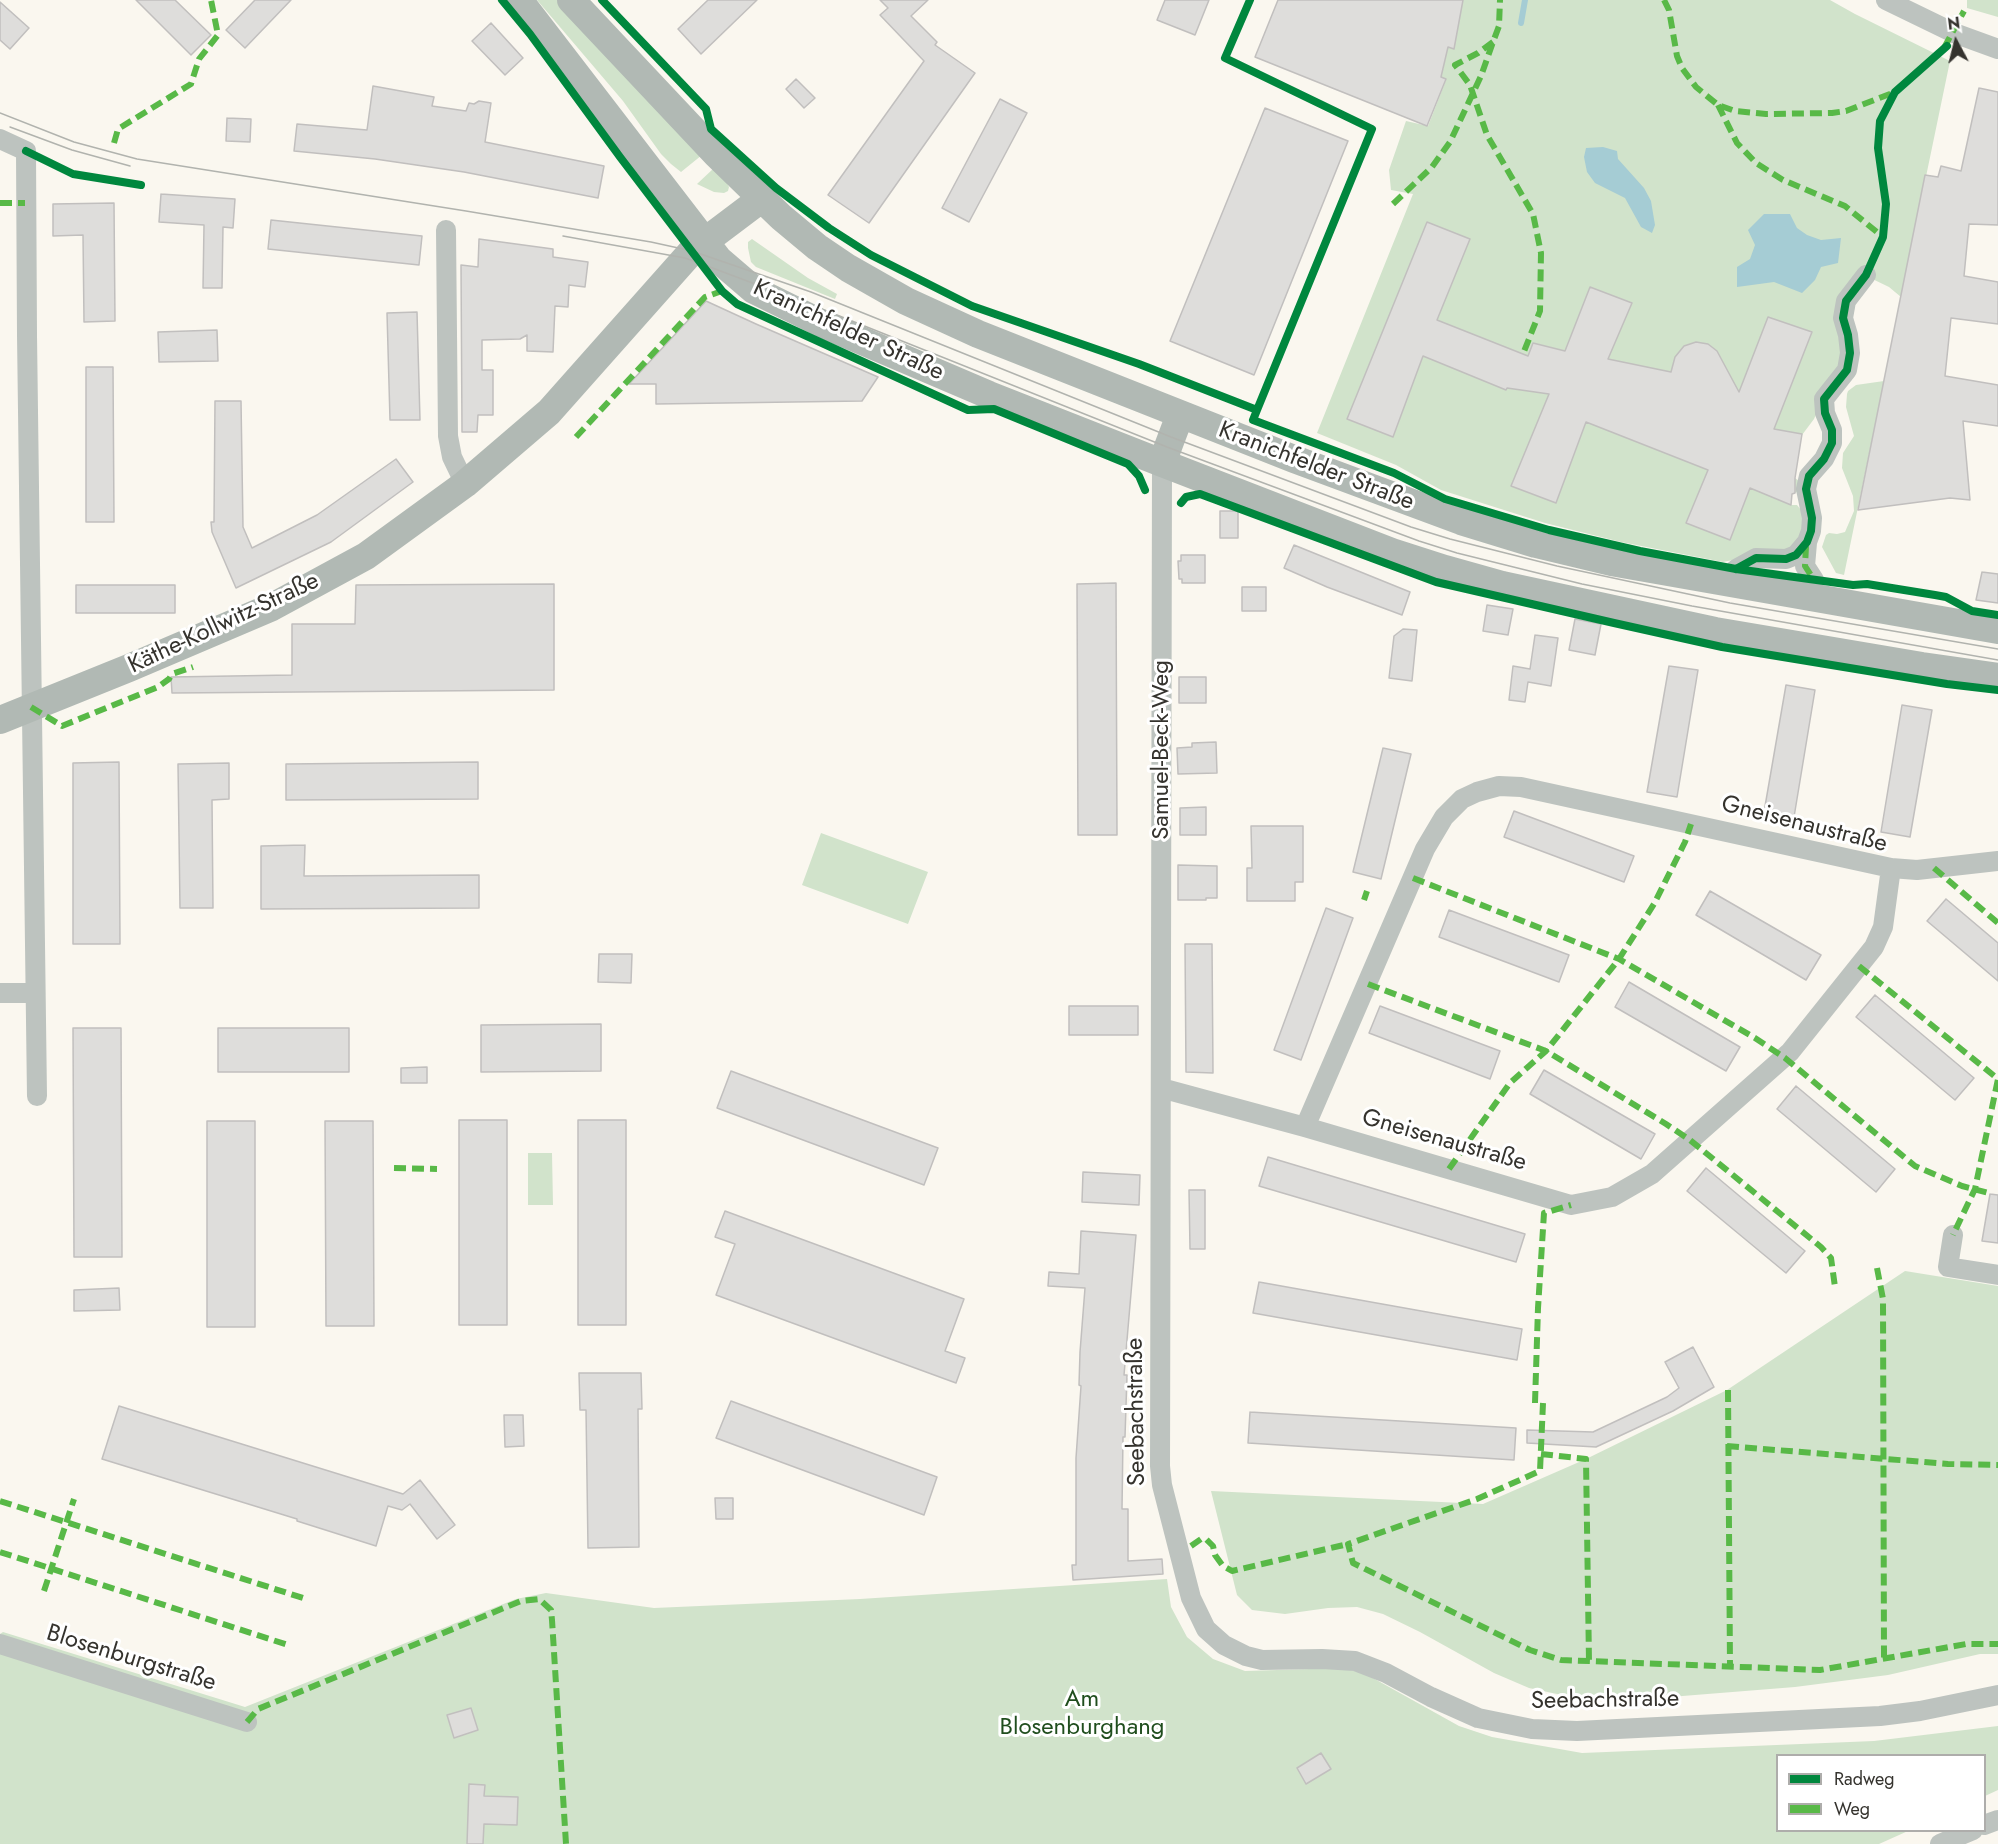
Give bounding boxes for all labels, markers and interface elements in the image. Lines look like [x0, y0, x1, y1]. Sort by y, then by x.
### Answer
text: N [1946, 11, 1961, 36]
north arrow [1926, 12, 1986, 72]
street label: Kranichfelder Straße [748, 274, 948, 388]
street label: Kranichfelder Straße [1214, 416, 1418, 518]
street label: Käthe-Kollwitz-Straße [124, 567, 324, 681]
street label: Samuel-Beck-Weg [1148, 660, 1176, 840]
street label: Gneisenaustraße [1718, 791, 1890, 859]
street label: Gneisenaustraße [1358, 1104, 1530, 1178]
street label: Seebachstraße [1121, 1338, 1153, 1486]
street label: Blosenburgstraße [43, 1620, 219, 1698]
street label: Seebachstraße [1531, 1685, 1679, 1717]
park label: Am Blosenburghang [1000, 1686, 1164, 1742]
legend [1776, 1754, 1986, 1832]
text: Radweg [1834, 1766, 1895, 1792]
text: Weg [1834, 1796, 1870, 1822]

